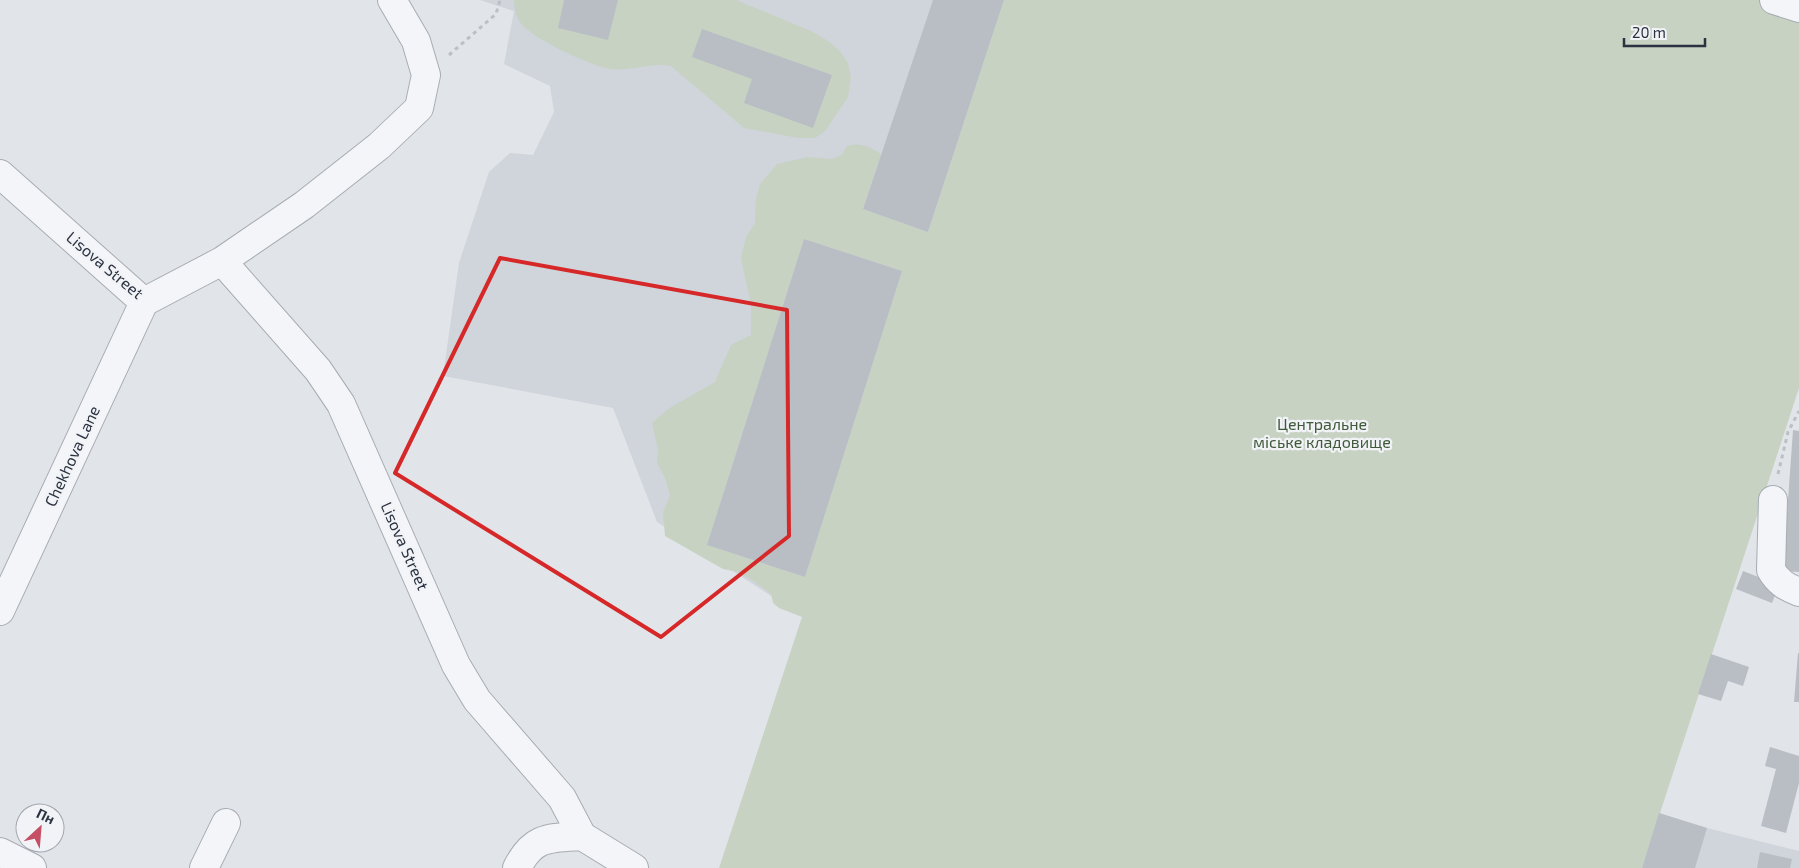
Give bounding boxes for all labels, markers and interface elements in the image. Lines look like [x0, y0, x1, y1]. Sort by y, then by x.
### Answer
scale bar [1624, 15, 1705, 47]
text: 20 m [1632, 23, 1666, 41]
street label: Lisova Street [63, 227, 148, 302]
street label: Chekhova Lane [40, 402, 103, 509]
park label: Центральне міське кладовище [1253, 414, 1391, 451]
street label: Lisova Street [378, 499, 433, 593]
north arrow [15, 803, 65, 853]
text: Пн [34, 804, 58, 827]

